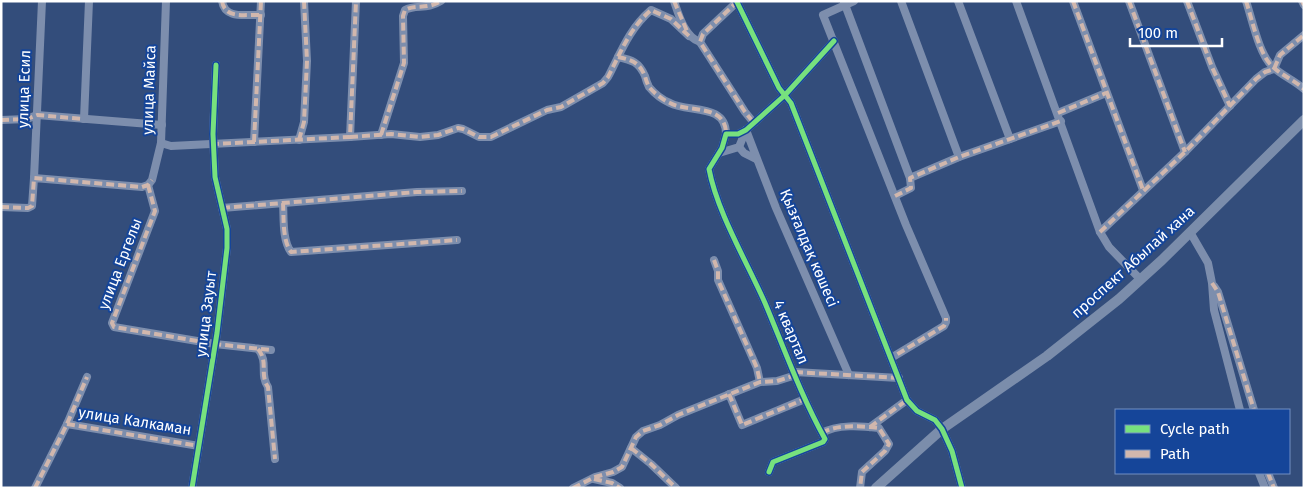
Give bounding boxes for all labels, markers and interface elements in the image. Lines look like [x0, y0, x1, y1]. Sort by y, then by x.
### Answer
scale bar [1130, 15, 1222, 47]
text: 100 m [1138, 24, 1178, 42]
street label: улица Майса [138, 45, 160, 135]
street label: улица Есил [14, 50, 34, 128]
street label: Қызғалдақ көшесі [776, 186, 842, 310]
street label: проспект Абылай хана [1068, 202, 1198, 322]
street label: улица Ергелы [94, 216, 146, 312]
street label: улица Зауыт [192, 270, 220, 358]
street label: 4 квартал [769, 297, 813, 367]
street label: улица Калкаман [77, 403, 193, 439]
legend [1115, 409, 1290, 474]
text: Cycle path [1160, 420, 1230, 438]
text: Path [1160, 445, 1190, 463]

